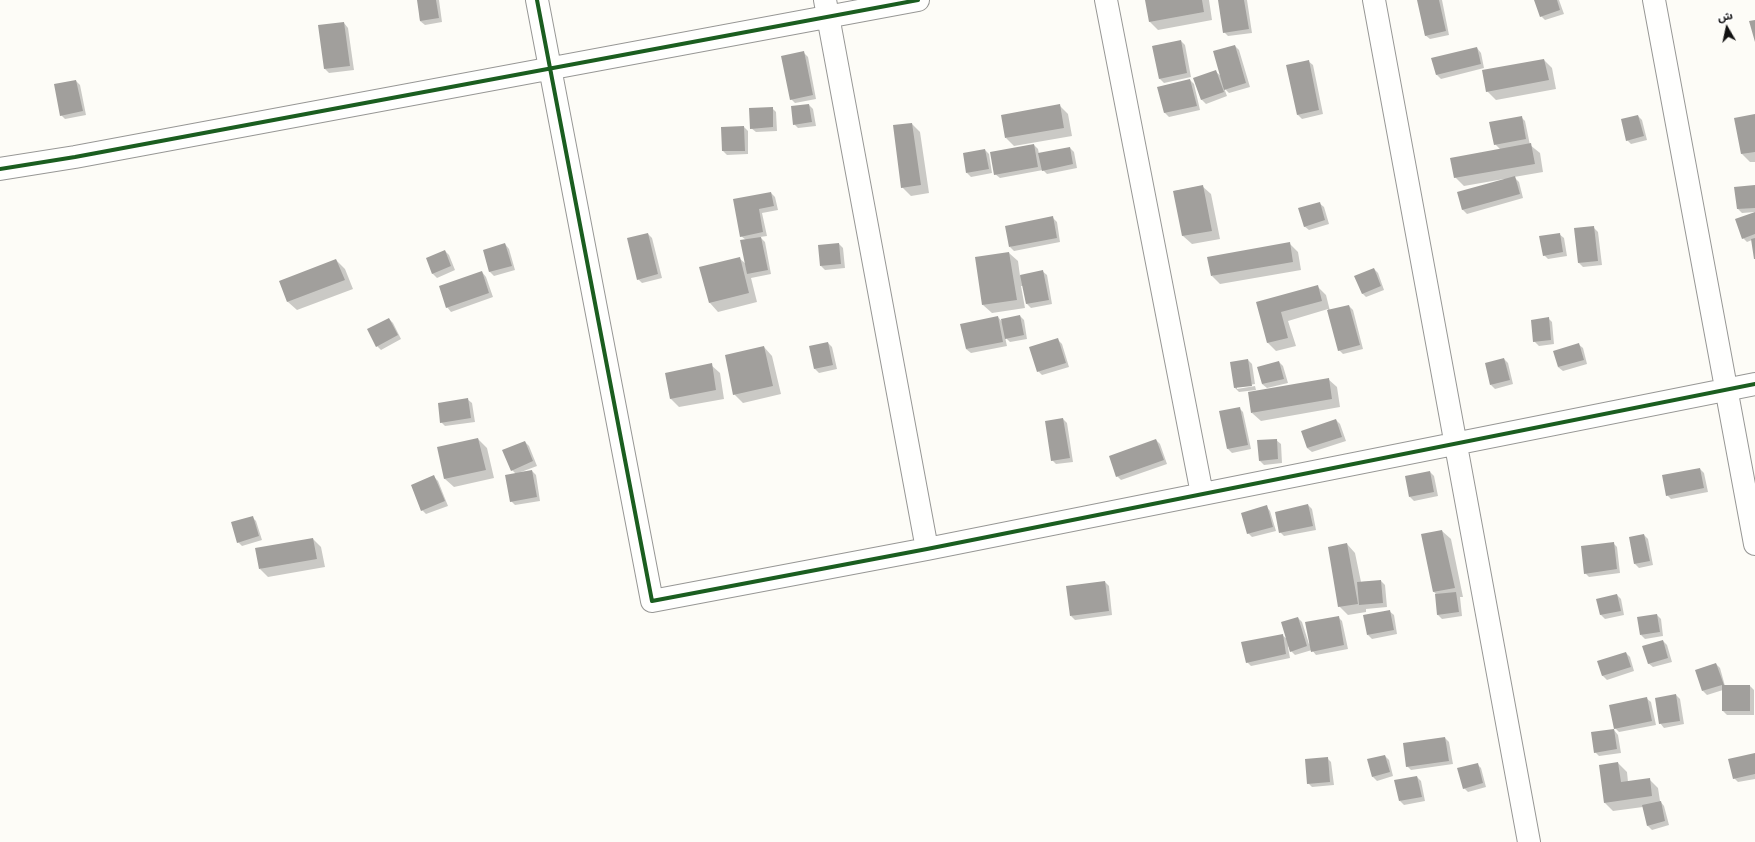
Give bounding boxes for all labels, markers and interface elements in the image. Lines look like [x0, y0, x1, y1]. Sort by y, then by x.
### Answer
north arrow [1707, 8, 1747, 48]
text: ش [1717, 8, 1734, 24]

